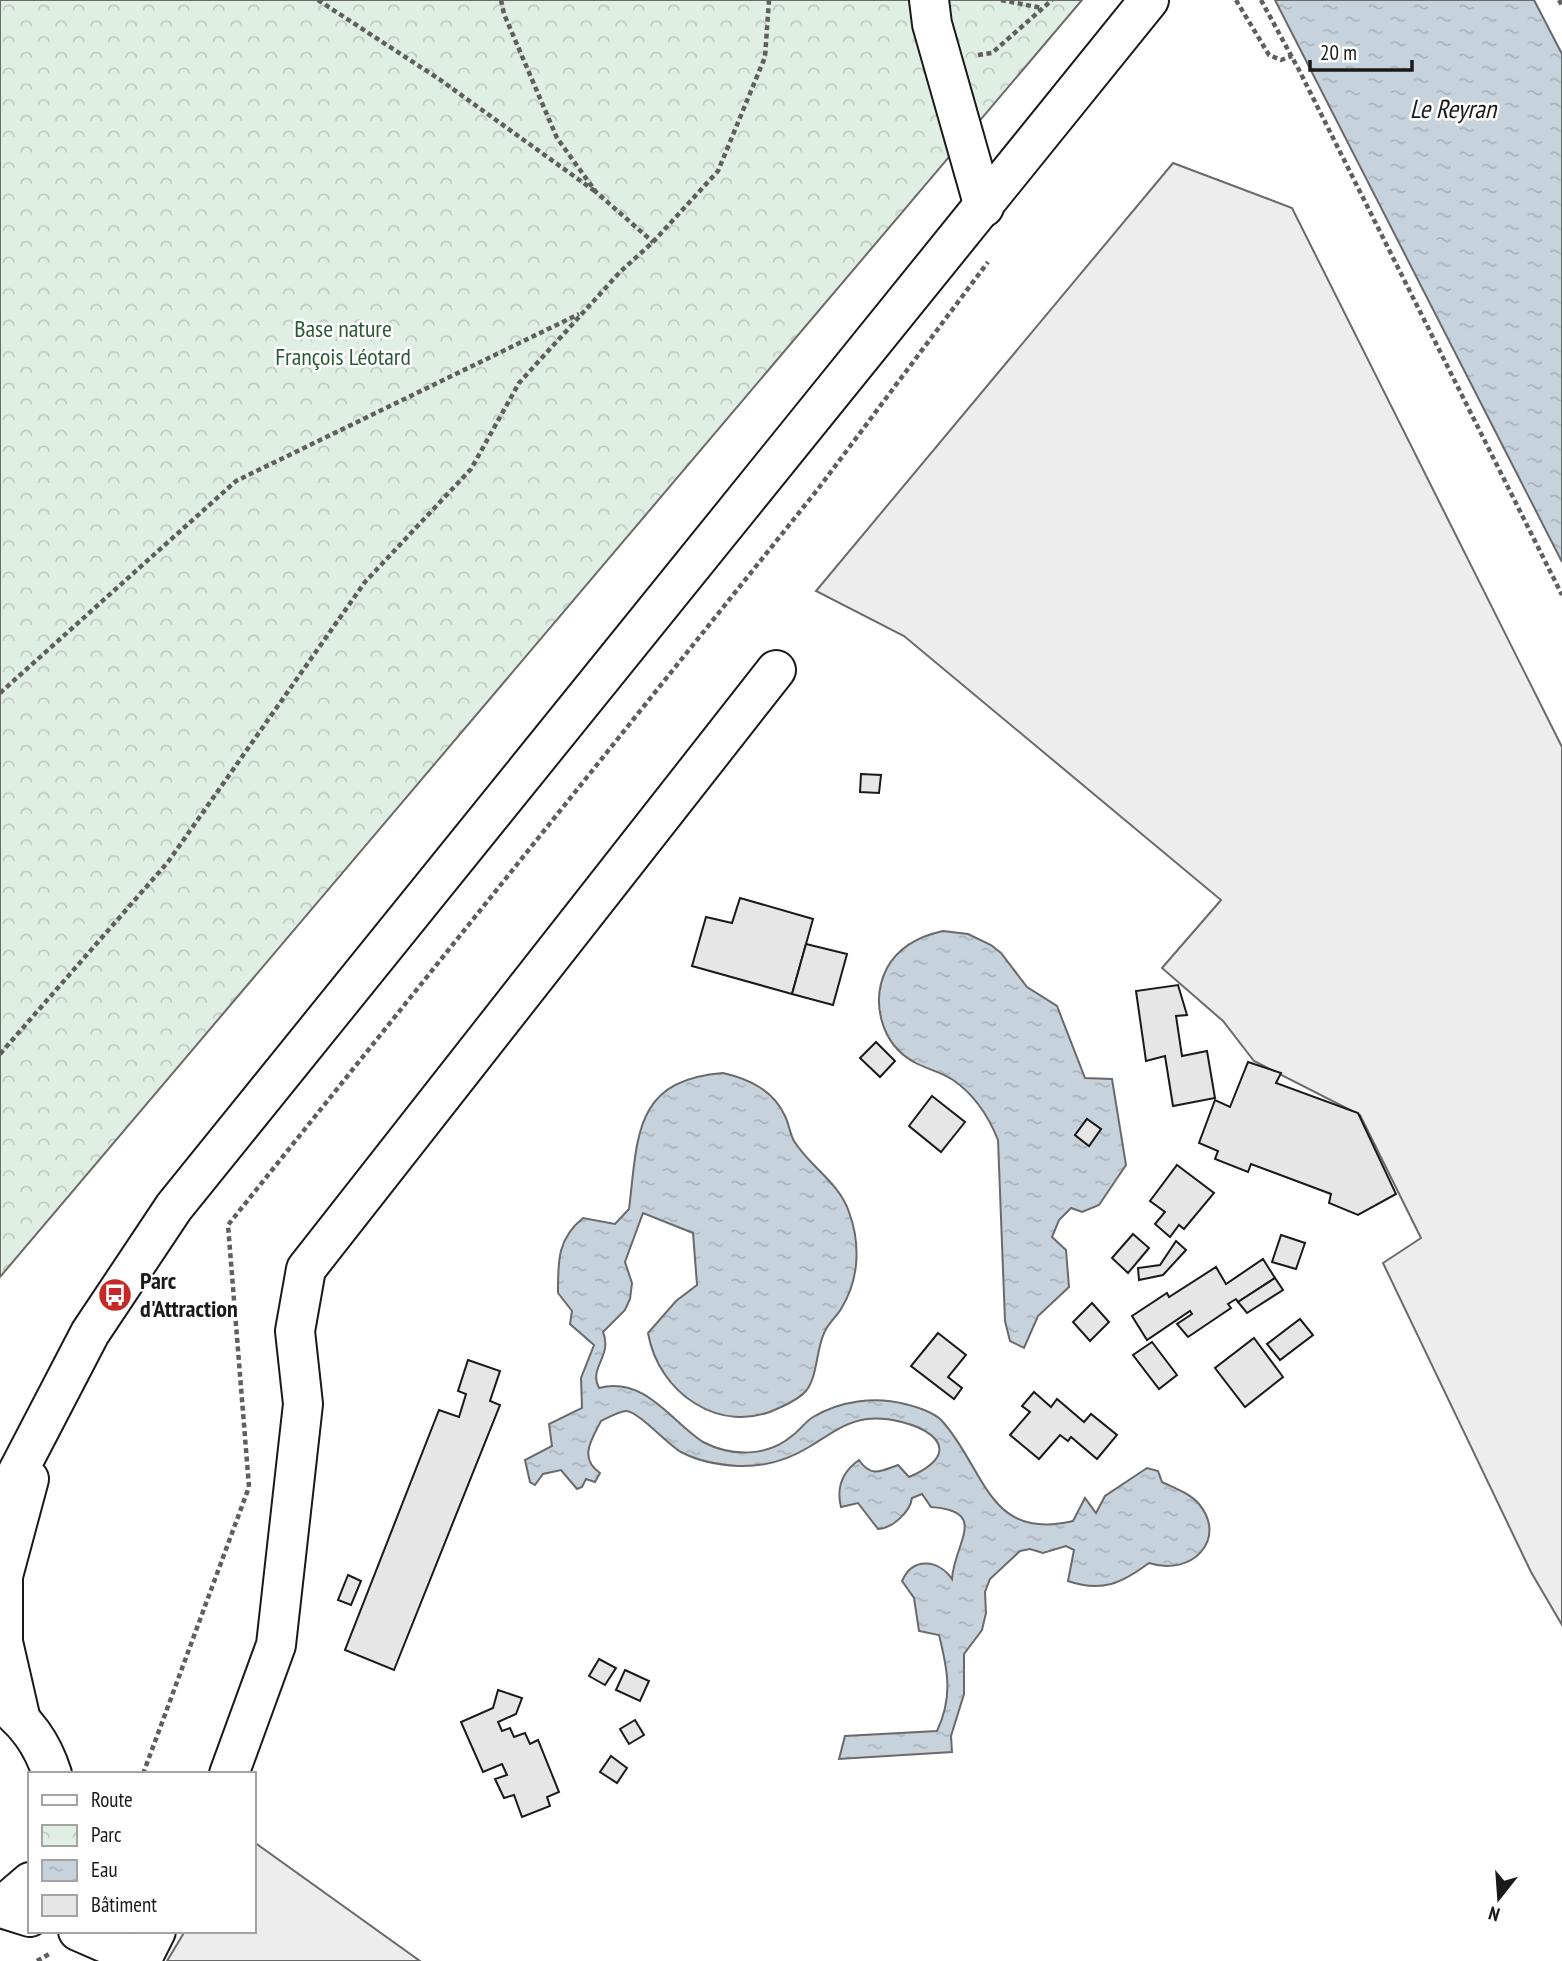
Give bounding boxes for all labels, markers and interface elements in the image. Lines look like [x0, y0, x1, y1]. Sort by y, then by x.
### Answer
scale bar [1310, 28, 1412, 72]
text: 20 m [1320, 39, 1357, 66]
water label: Le Reyran [1410, 92, 1498, 125]
park label: Base nature François Léotard [275, 313, 411, 372]
place label: Parc d'Attraction [140, 1265, 238, 1324]
bus stop icon: Parc d'Attraction [96, 1276, 134, 1314]
legend [28, 1772, 256, 1933]
text: Route [91, 1786, 133, 1813]
text: Parc [91, 1821, 122, 1848]
text: Eau [91, 1856, 118, 1883]
north arrow [1464, 1863, 1534, 1933]
text: Bâtiment [91, 1891, 157, 1918]
text: N [1486, 1901, 1502, 1927]

